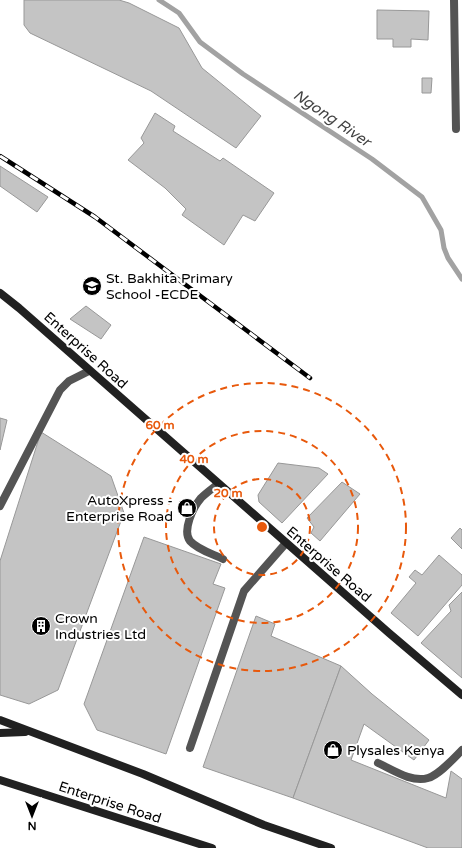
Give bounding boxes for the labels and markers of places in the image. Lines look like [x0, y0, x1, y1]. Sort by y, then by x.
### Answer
place label: St. Bakhita Primary School -ECDE [106, 270, 233, 303]
school or university icon: St. Bakhita Primary School -ECDE [81, 275, 103, 297]
place label: AutoXpress - Enterprise Road [66, 492, 173, 525]
shop icon: AutoXpress - Enterprise Road [176, 497, 198, 519]
centre of rings [255, 520, 269, 534]
place label: Crown Industries Ltd [55, 610, 146, 643]
building icon: Crown Industries Ltd [30, 615, 52, 637]
shop icon: Plysales Kenya [322, 739, 344, 761]
place label: Plysales Kenya [347, 742, 445, 759]

